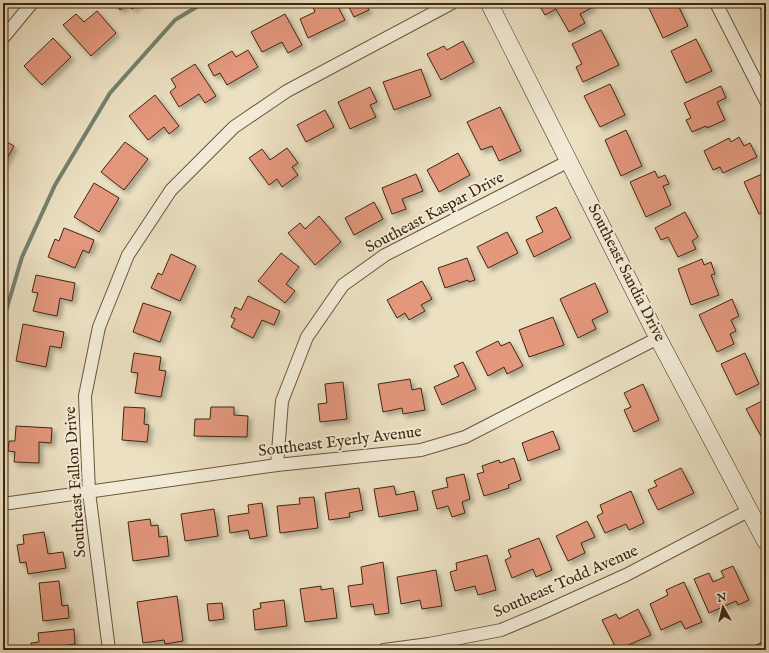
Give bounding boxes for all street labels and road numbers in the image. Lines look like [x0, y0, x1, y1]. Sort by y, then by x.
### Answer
street label: Southeast Kaspar Drive [362, 168, 508, 258]
street label: Southeast Sandia Drive [583, 201, 669, 345]
street label: Southeast Fallon Drive [61, 406, 91, 558]
street label: Southeast Eyerly Avenue [257, 422, 423, 462]
street label: Southeast Todd Avenue [491, 541, 641, 623]

